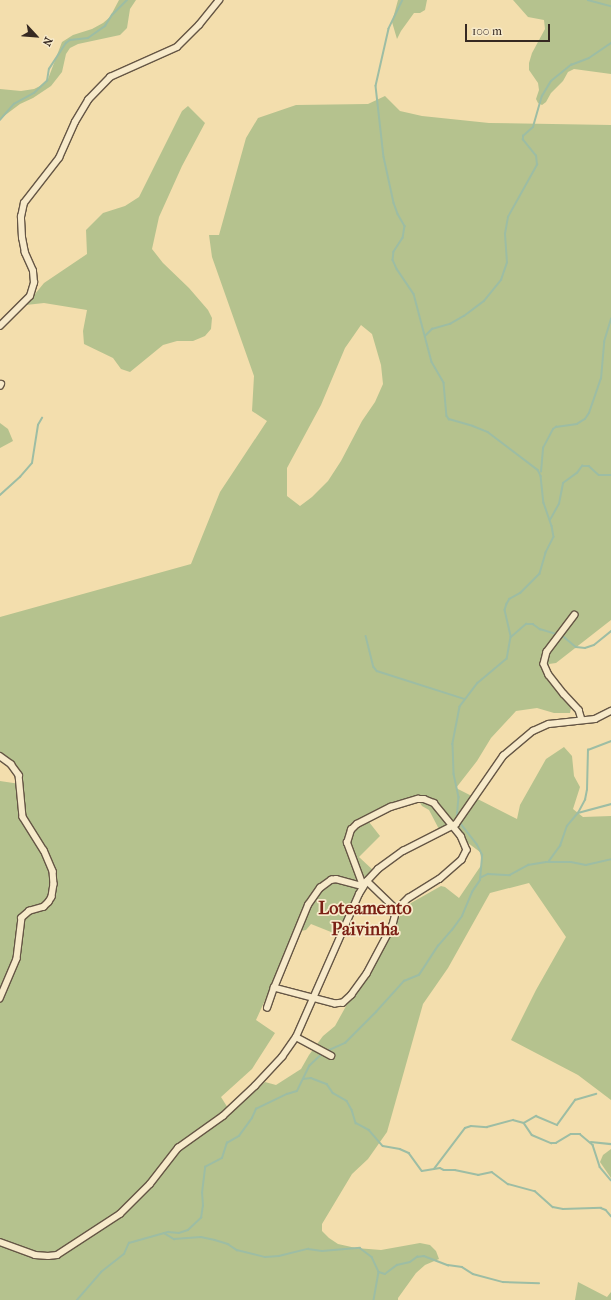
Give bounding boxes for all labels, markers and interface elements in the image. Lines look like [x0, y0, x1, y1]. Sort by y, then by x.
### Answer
north arrow [16, 16, 56, 56]
scale bar [467, 16, 552, 42]
text: 100 m [472, 24, 502, 38]
text: N [40, 35, 55, 48]
district label: Loteamento Paivinha [318, 899, 412, 942]

